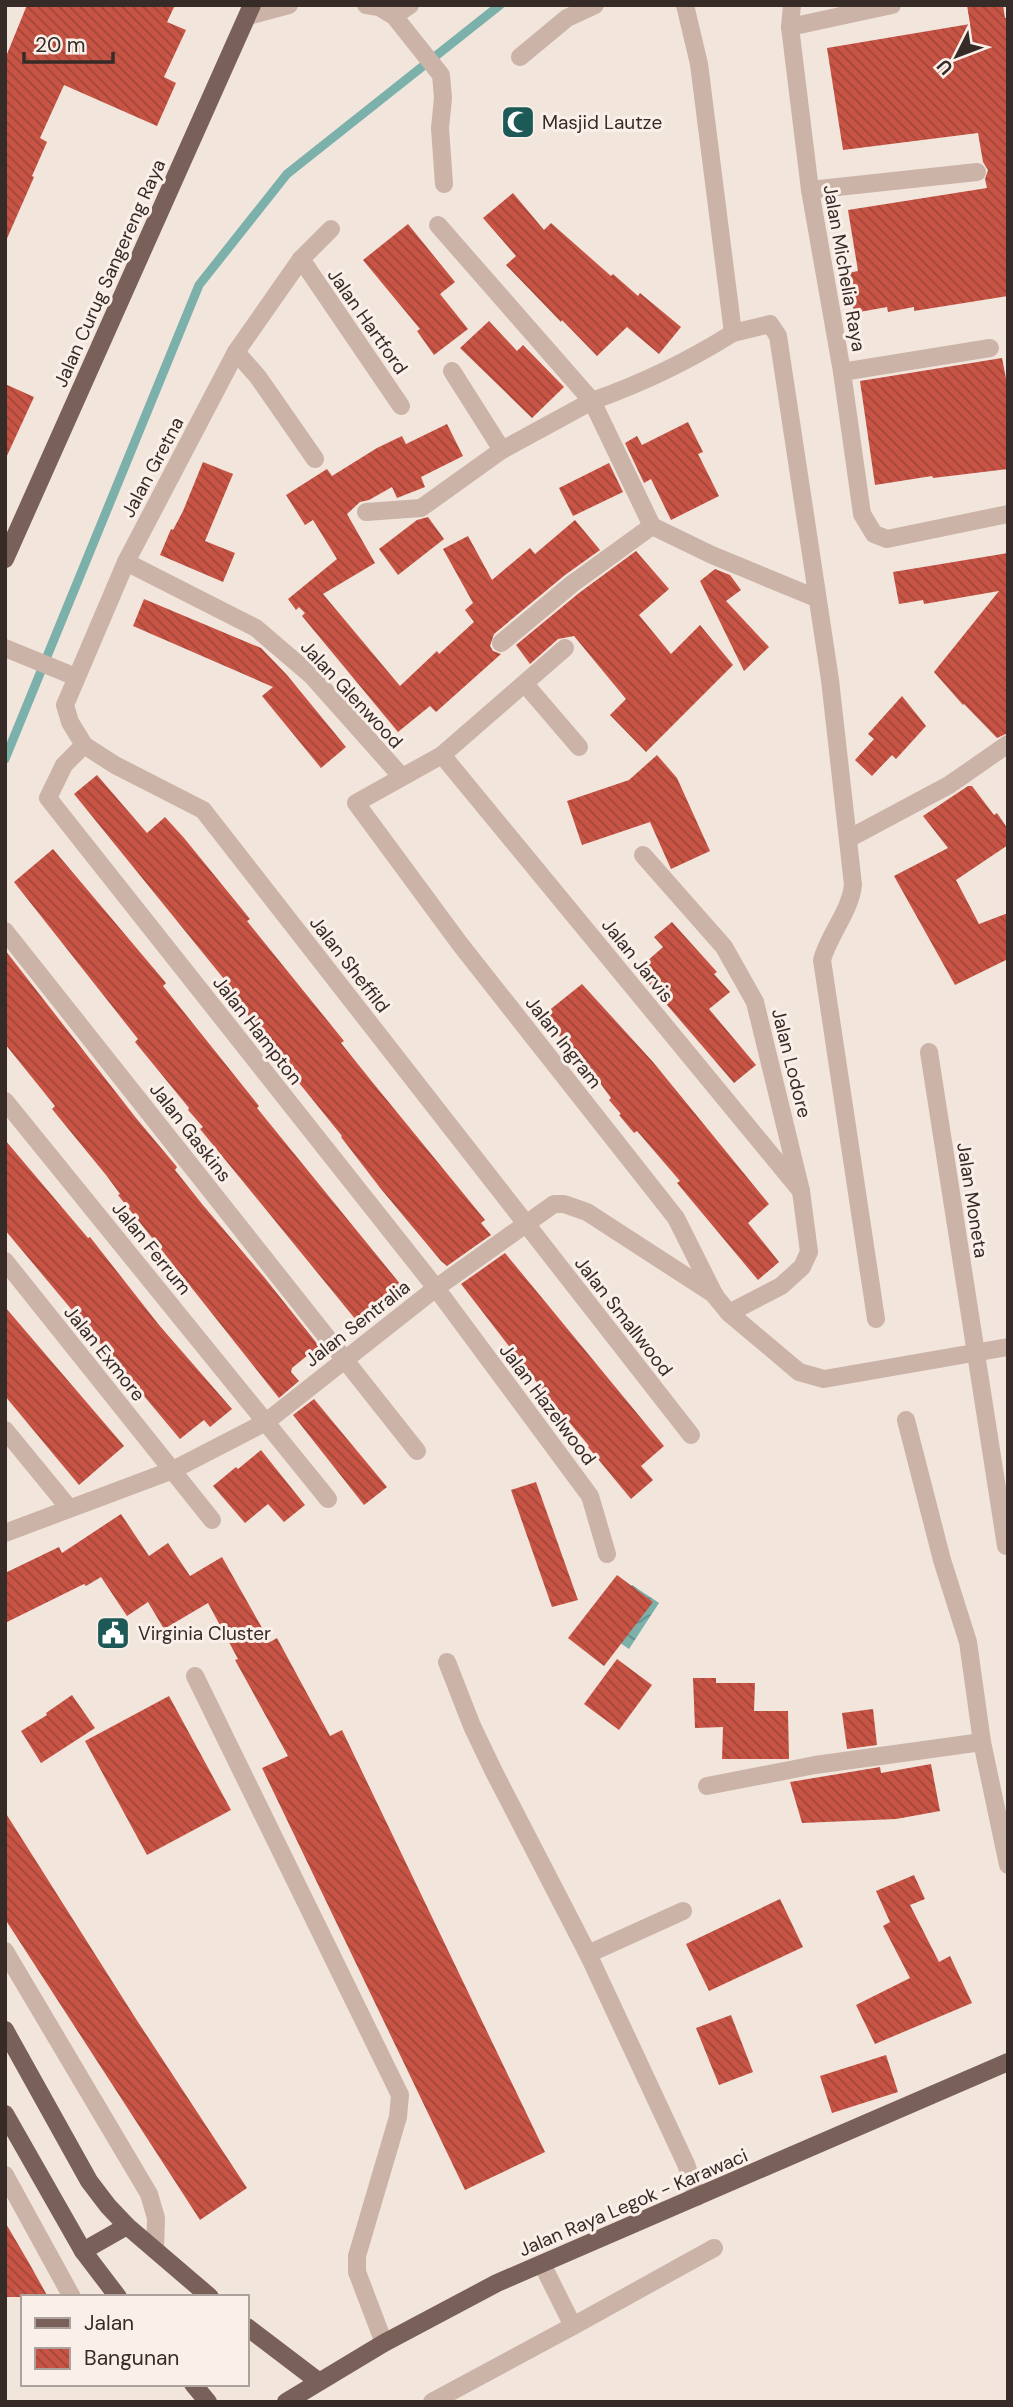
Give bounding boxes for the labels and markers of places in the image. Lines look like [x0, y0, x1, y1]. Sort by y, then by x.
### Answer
mosque icon: Masjid Lautze [499, 103, 537, 141]
place label: Masjid Lautze [542, 110, 662, 135]
public building icon: Virginia Cluster [94, 1614, 132, 1652]
place label: Virginia Cluster [138, 1621, 271, 1646]

